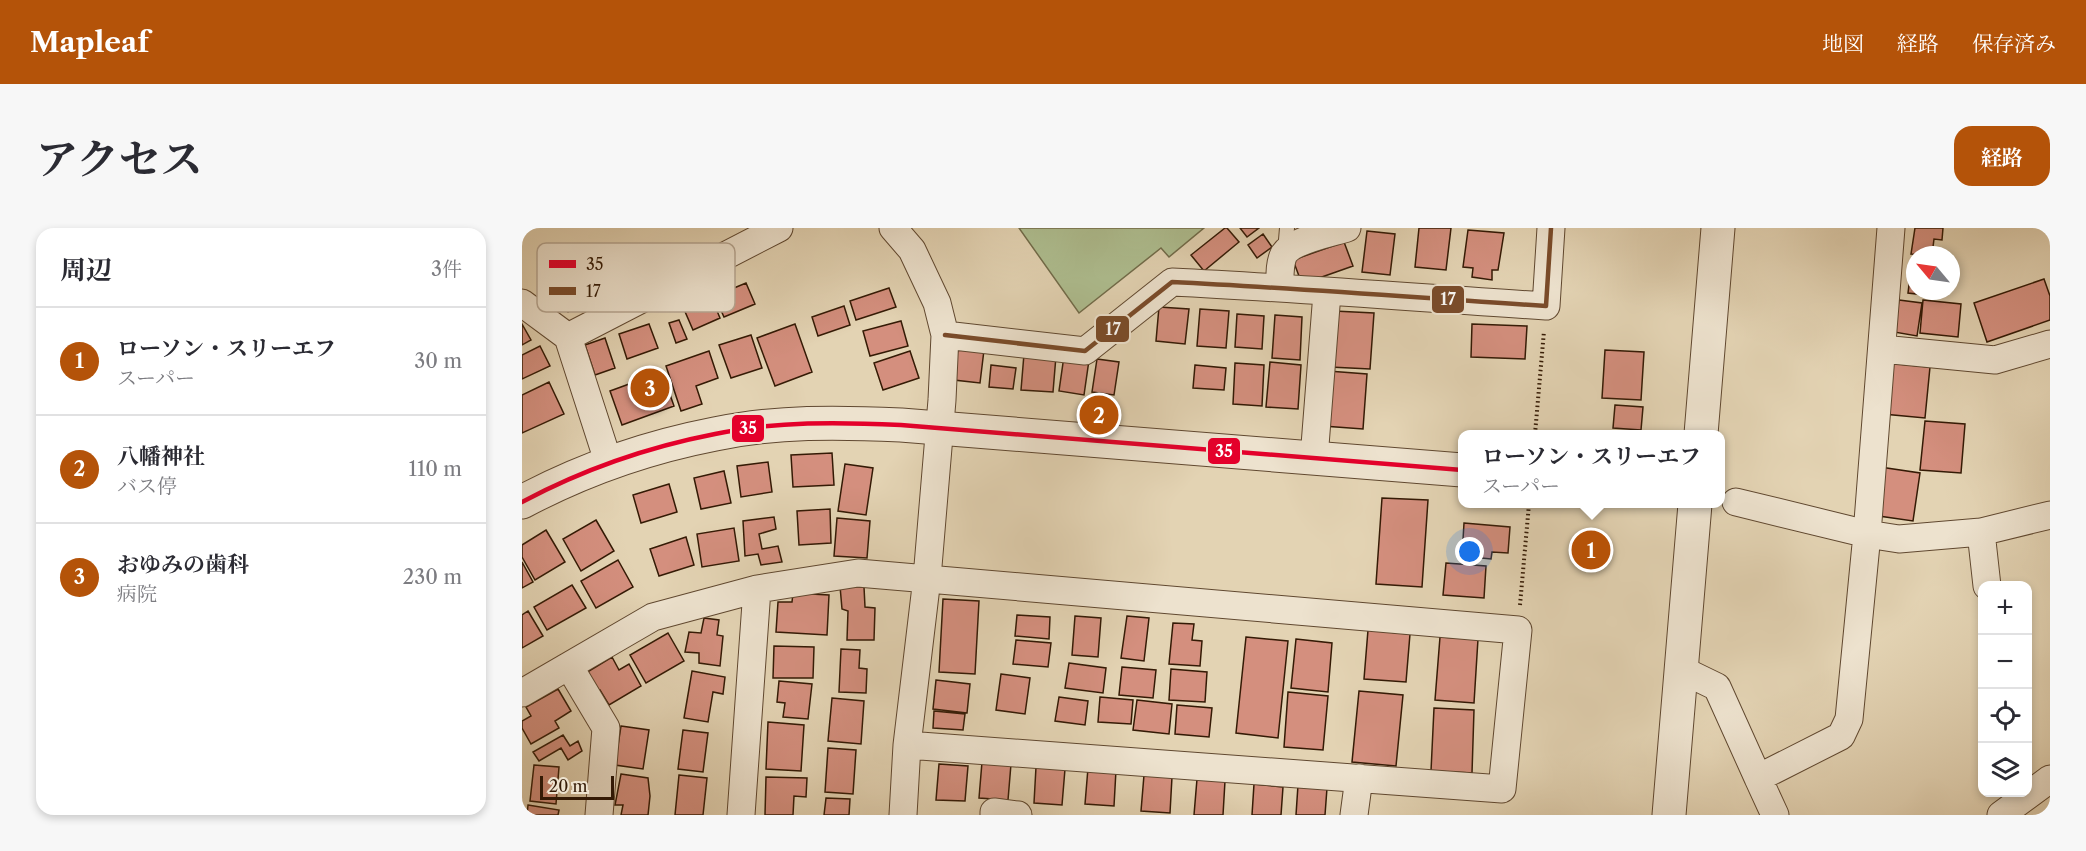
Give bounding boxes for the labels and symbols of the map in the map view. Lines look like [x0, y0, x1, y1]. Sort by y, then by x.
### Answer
legend [537, 243, 735, 312]
north arrow [1906, 246, 1960, 300]
text: 35 [586, 254, 604, 274]
text: 17 [586, 281, 601, 301]
line badge: 17 [1431, 285, 1465, 314]
text: 17 [1440, 289, 1456, 309]
line badge: 17 [1095, 315, 1130, 343]
text: 17 [1105, 319, 1121, 339]
pin: 3 [630, 366, 670, 410]
pin: 2 [1080, 392, 1118, 438]
line badge: 35 [731, 414, 765, 443]
text: 35 [739, 418, 757, 438]
line badge: 35 [1207, 437, 1241, 465]
text: 35 [1215, 441, 1233, 461]
pin: 1 [1572, 528, 1610, 572]
your location [1455, 537, 1484, 566]
scale bar [540, 773, 614, 800]

